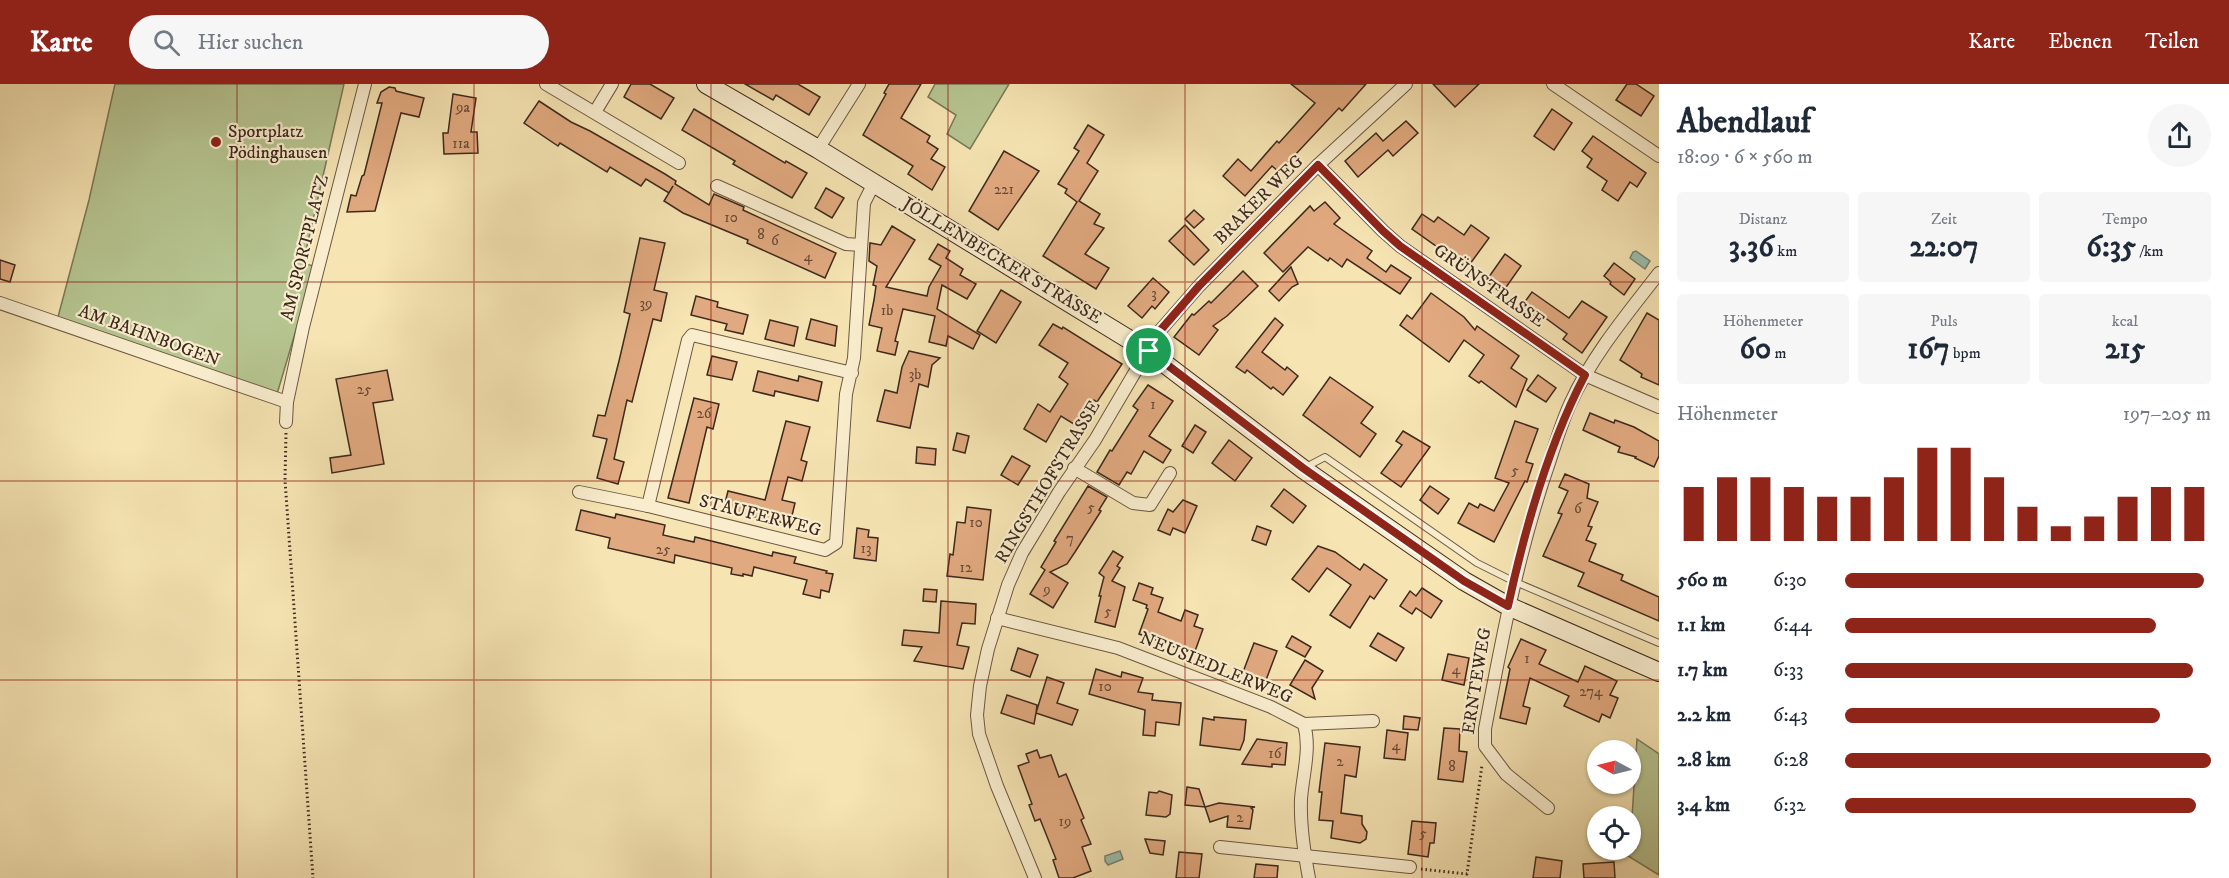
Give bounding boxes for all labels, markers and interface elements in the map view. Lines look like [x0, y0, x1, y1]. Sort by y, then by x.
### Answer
search box [129, 15, 549, 69]
text: Karte [30, 25, 93, 60]
icon: search [150, 26, 183, 59]
text: Hier suchen [198, 29, 303, 56]
text: Karte [1968, 29, 2015, 55]
text: Ebenen [2048, 29, 2112, 55]
text: Teilen [2145, 29, 2199, 55]
house number: 9a [455, 98, 471, 117]
text: Abendlauf [1677, 102, 1811, 143]
button: share [2148, 104, 2211, 167]
place label: Sportplatz Pödinghausen [228, 121, 328, 164]
house number: 11a [452, 134, 470, 153]
marker: Sportplatz Pödinghausen [209, 135, 223, 149]
text: 18:09 · 6 × 560 m [1677, 145, 1813, 170]
street label: BRAKER WEG [1210, 150, 1309, 249]
street label: AM SPORTPLATZ [276, 172, 334, 323]
house number: 221 [994, 180, 1014, 199]
street label: JÖLLENBECKER STRASSE [897, 192, 1106, 329]
house number: 10 [724, 208, 738, 227]
text: Distanz [1739, 209, 1787, 229]
text: Zeit [1931, 209, 1957, 229]
text: Tempo [2103, 209, 2147, 229]
house number: 8 [757, 225, 765, 244]
text: 3.36 [1729, 229, 1774, 266]
text: 22:07 [1909, 229, 1979, 266]
text: 6:35 [2086, 229, 2136, 266]
house number: 6 [771, 231, 780, 250]
street label: GRÜNSTRASSE [1429, 239, 1549, 333]
text: km [1774, 241, 1797, 261]
text: /km [2136, 241, 2164, 261]
house number: 4 [804, 247, 813, 266]
house number: 3 [1151, 284, 1157, 303]
house number: 39 [639, 294, 653, 313]
street label: AM BAHNBOGEN [75, 300, 223, 372]
house number: 1b [881, 301, 893, 320]
text: Höhenmeter [1723, 311, 1803, 331]
text: Puls [1930, 311, 1958, 331]
text: kcal [2112, 311, 2138, 331]
pin [1123, 325, 1174, 376]
text: 60 [1739, 331, 1771, 368]
text: 167 [1907, 331, 1950, 368]
text: 215 [2105, 331, 2145, 368]
icon: arrive [1132, 334, 1165, 367]
text: m [1771, 343, 1787, 363]
text: bpm [1950, 343, 1981, 363]
house number: 3b [909, 365, 921, 384]
house number: 25 [357, 380, 372, 399]
house number: 1 [1150, 395, 1156, 414]
street label: RINGSTHOFSTRASSE [991, 396, 1106, 568]
text: Höhenmeter [1677, 402, 1778, 427]
text: 197–205 m [2123, 402, 2211, 427]
house number: 26 [696, 404, 713, 423]
house number: 5 [1511, 461, 1519, 480]
street label: STAUFERWEG [697, 490, 824, 542]
house number: 5 [1087, 498, 1095, 517]
house number: 6 [1574, 499, 1583, 518]
house number: 10 [969, 513, 983, 532]
house number: 7 [1066, 529, 1074, 548]
house number: 13 [860, 539, 872, 558]
house number: 25 [656, 540, 671, 559]
house number: 12 [960, 558, 973, 577]
text: 560 m [1677, 568, 1727, 593]
text: 6:30 [1773, 568, 1807, 593]
house number: 9 [1042, 580, 1051, 599]
house number: 5 [1104, 602, 1112, 621]
text: 1.1 km [1677, 613, 1726, 638]
text: 6:44 [1773, 613, 1812, 638]
street label: ERNTEWEG [1458, 626, 1496, 736]
street label: NEUSIEDLERWEG [1136, 627, 1296, 709]
house number: 1 [1524, 649, 1530, 668]
text: 1.7 km [1677, 658, 1728, 683]
text: 6:33 [1773, 658, 1804, 683]
house number: 4 [1452, 660, 1461, 679]
house number: 10 [1098, 677, 1112, 696]
house number: 274 [1579, 682, 1603, 701]
text: 2.2 km [1677, 703, 1731, 728]
text: 6:43 [1773, 703, 1808, 728]
house number: 4 [1392, 736, 1401, 755]
north arrow [1587, 740, 1641, 794]
map controls [1587, 740, 1641, 860]
house number: 16 [1268, 744, 1283, 763]
text: 2.8 km [1677, 748, 1731, 773]
text: 6:28 [1773, 748, 1808, 773]
house number: 2 [1336, 752, 1344, 771]
house number: 8 [1448, 757, 1456, 776]
text: 3.4 km [1677, 793, 1730, 818]
text: 6:32 [1773, 793, 1806, 818]
button: locate [1587, 806, 1641, 860]
house number: 2 [1236, 808, 1244, 827]
house number: 19 [1059, 812, 1071, 831]
house number: 5 [1419, 824, 1427, 843]

